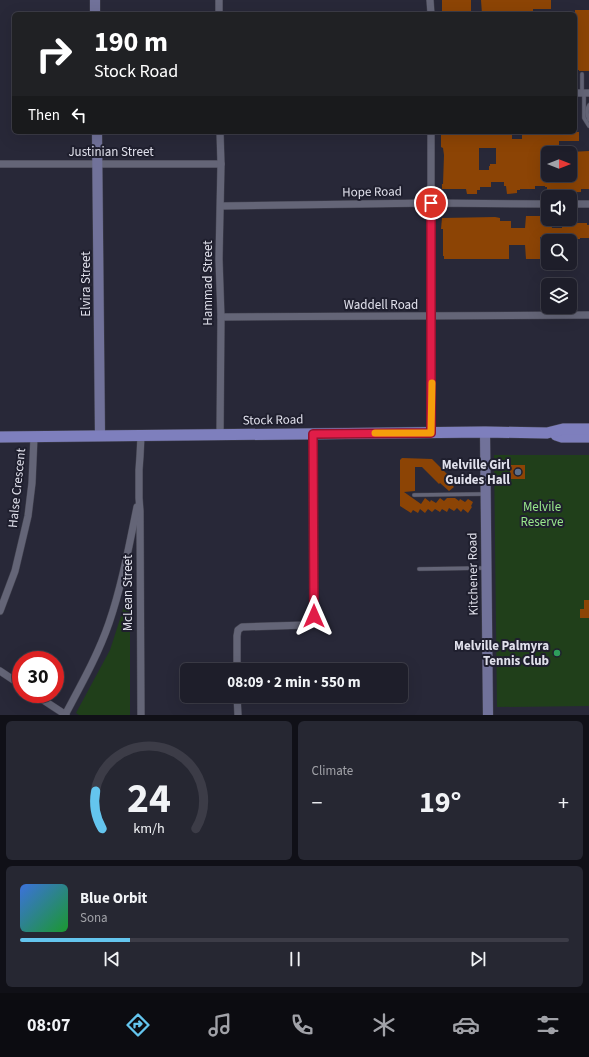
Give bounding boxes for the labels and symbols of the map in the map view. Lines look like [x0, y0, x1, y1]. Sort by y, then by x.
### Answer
street label: Justinian Street [68, 143, 154, 161]
north arrow [541, 146, 577, 182]
street label: Hope Road [342, 182, 402, 202]
pin [414, 186, 448, 220]
street label: Hammad Street [199, 240, 217, 326]
street label: Elvira Street [77, 251, 95, 317]
street label: Waddell Road [344, 296, 418, 314]
street label: Stock Road [242, 410, 304, 430]
street label: Halse Crescent [4, 447, 30, 529]
place label: Melville Girl Guides Hall [442, 456, 510, 489]
marker: Melville Girl Guides Hall [513, 467, 523, 477]
park label: Melvile Reserve [521, 498, 563, 531]
street label: Kitchener Road [463, 532, 483, 616]
street label: McLean Street [119, 554, 137, 631]
position arrow [293, 595, 335, 637]
place label: Melville Palmyra Tennis Club [454, 637, 549, 670]
marker: Melville Palmyra Tennis Club [552, 648, 562, 658]
speed limit sign: 30 [12, 651, 64, 703]

